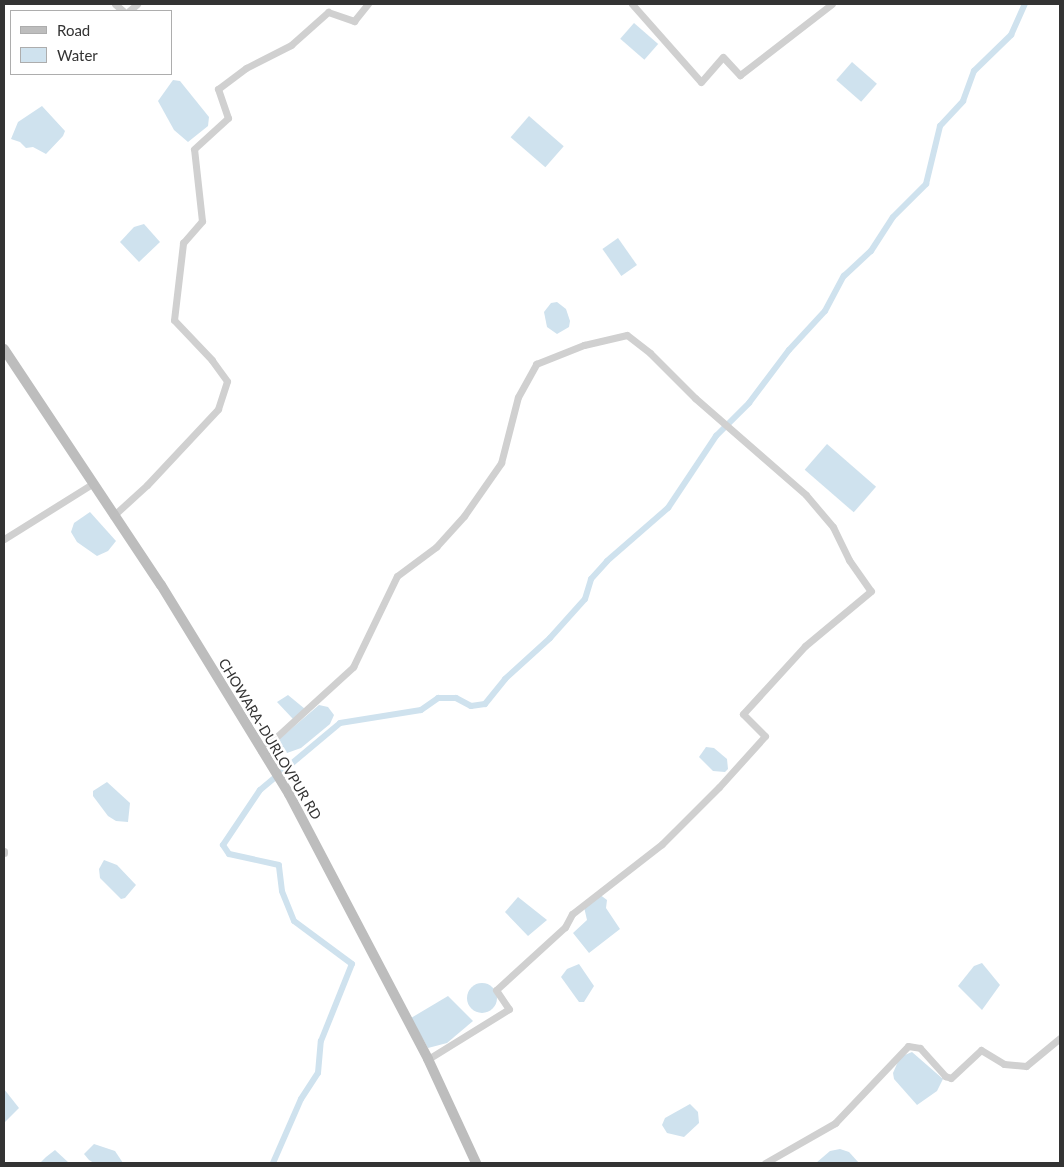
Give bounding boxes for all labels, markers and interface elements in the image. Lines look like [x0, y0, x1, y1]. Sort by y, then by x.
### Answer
legend [10, 10, 172, 75]
text: Road [57, 21, 90, 39]
text: Water [57, 46, 98, 64]
street label: CHOWARA-DURLOVPUR RD [215, 655, 325, 823]

